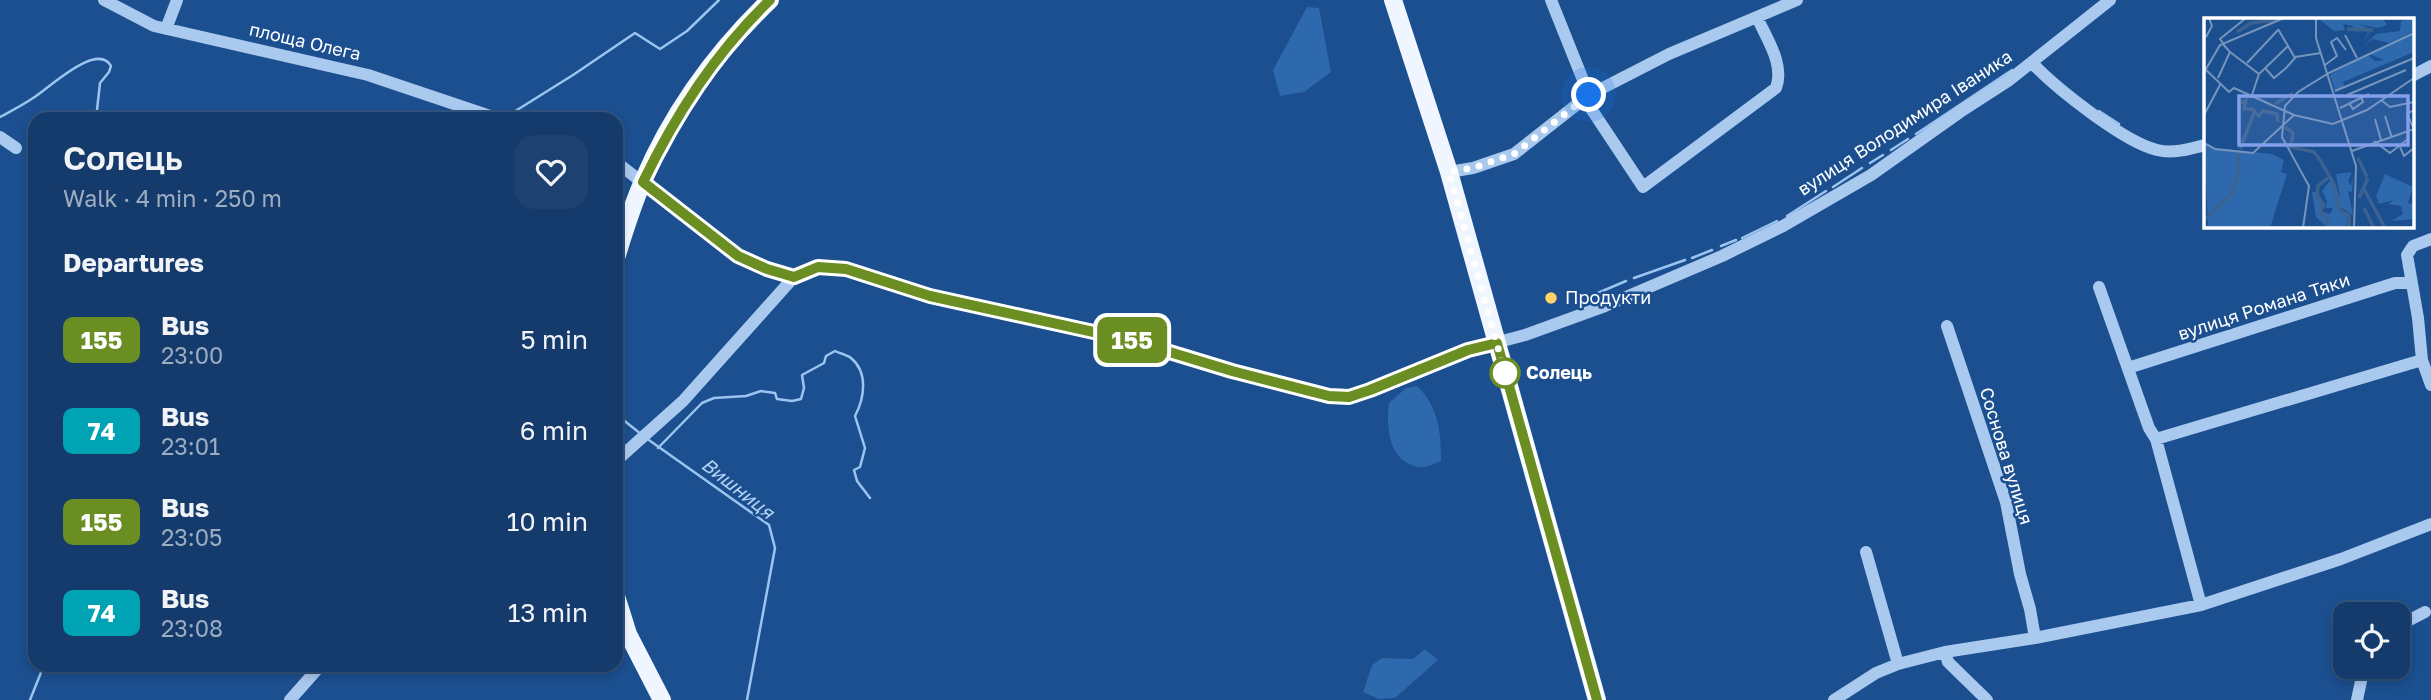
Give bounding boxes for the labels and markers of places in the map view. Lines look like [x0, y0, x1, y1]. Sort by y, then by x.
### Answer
place label: Продукти [1565, 286, 1651, 308]
marker: Продукти [1543, 290, 1559, 306]
marker: Солець [1490, 358, 1520, 388]
place label: Солець [1526, 361, 1592, 383]

